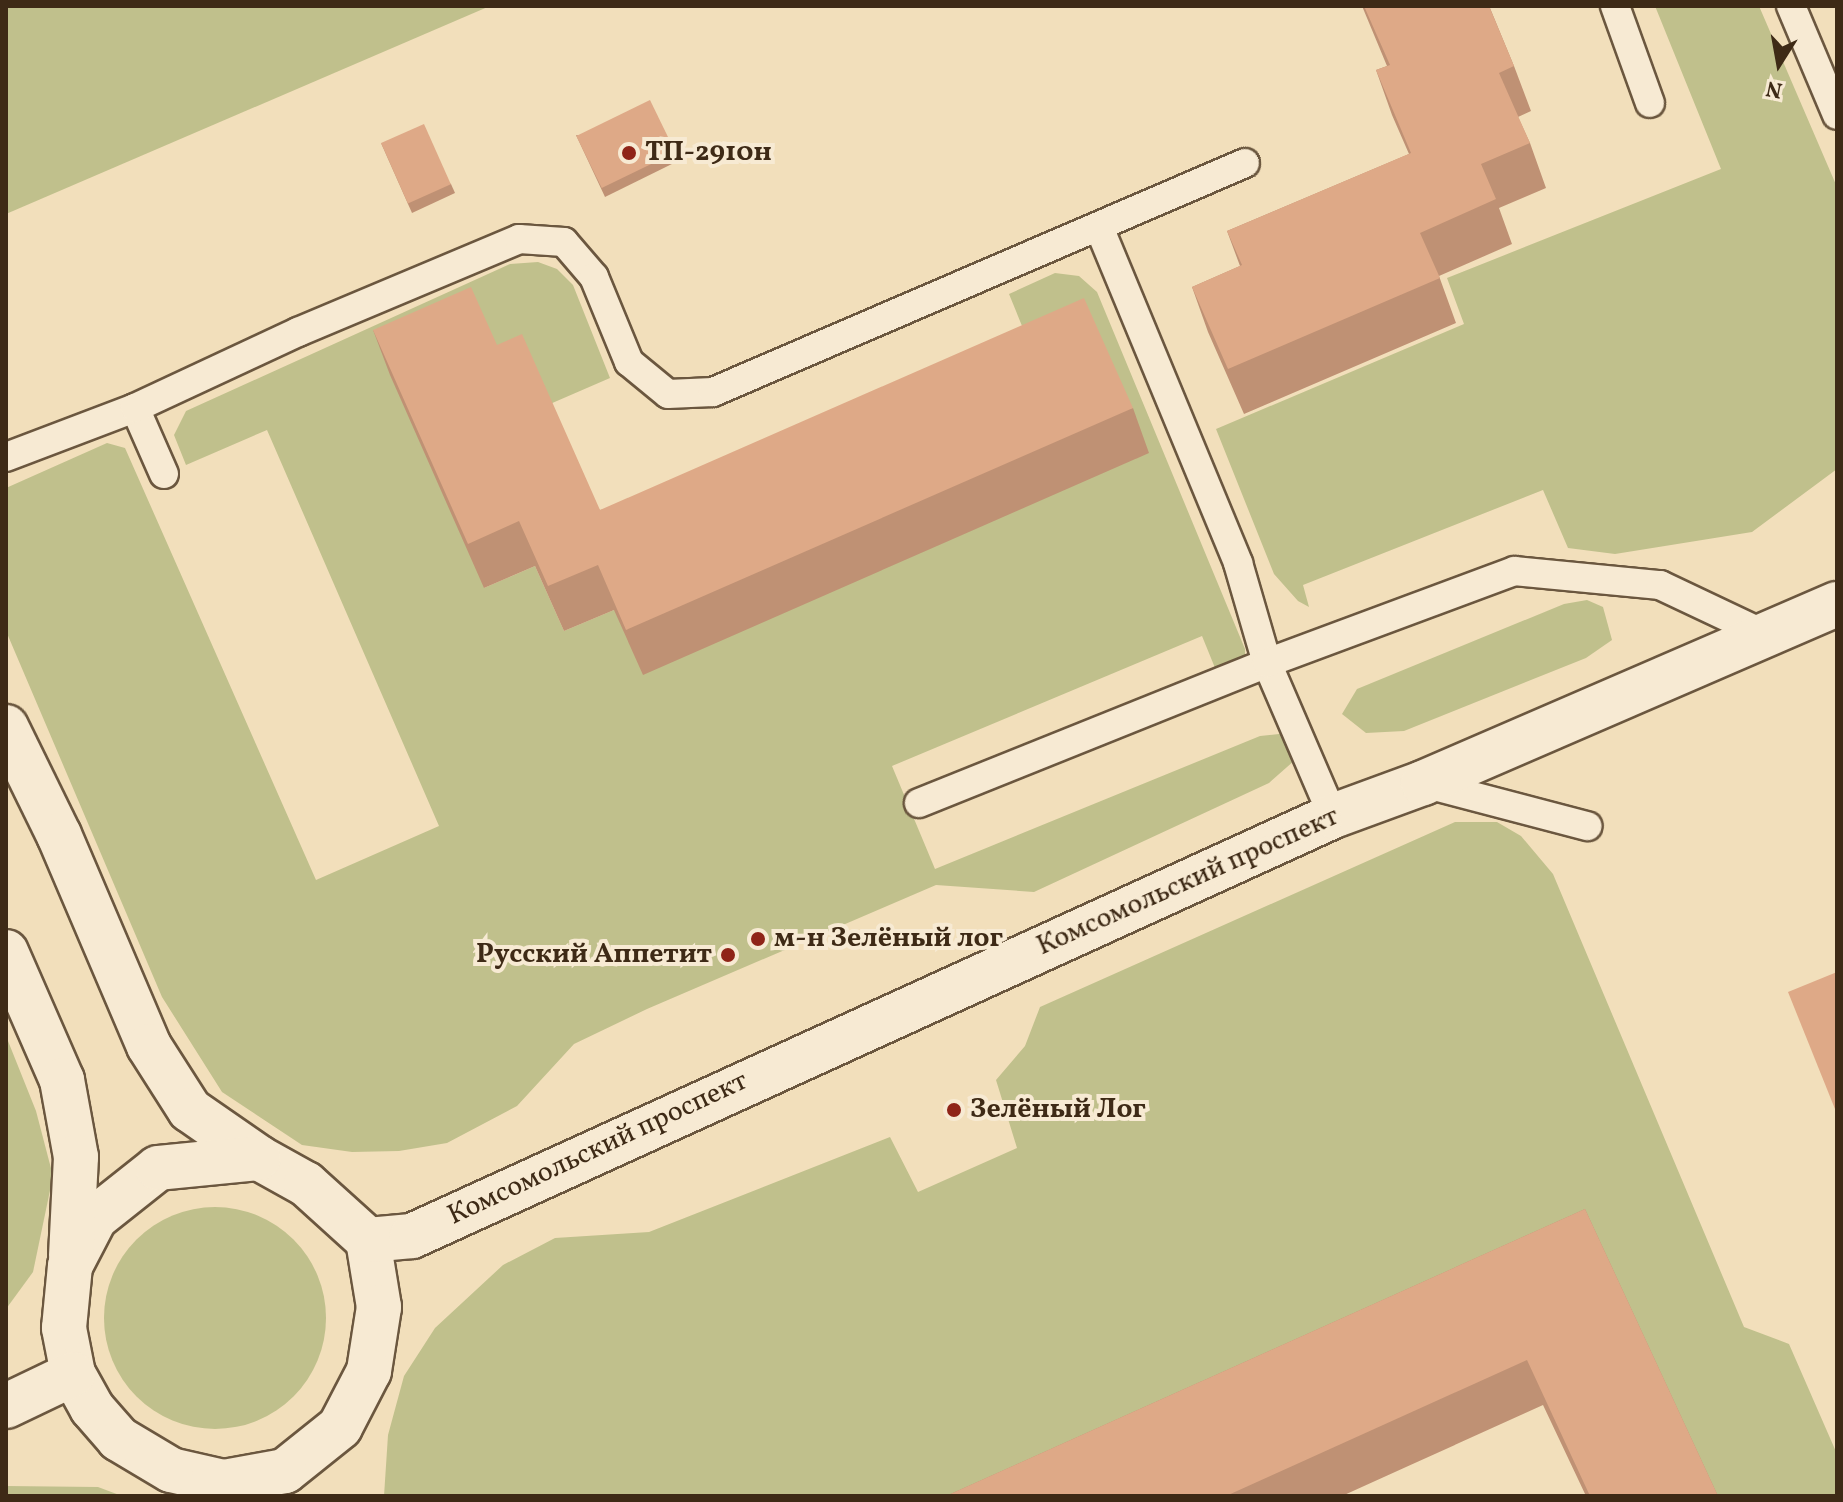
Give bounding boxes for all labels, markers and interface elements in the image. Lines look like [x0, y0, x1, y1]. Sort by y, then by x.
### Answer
north arrow [1739, 24, 1819, 104]
text: N [1764, 71, 1785, 105]
place label: ТП-2910н [645, 136, 772, 170]
marker: ТП-2910н [620, 144, 638, 162]
street label: Комсомольский проспект [1032, 800, 1344, 964]
place label: м-н Зелёный лог [774, 922, 1003, 956]
marker: м-н Зелёный лог [749, 930, 767, 948]
place label: Русский Аппетит [476, 938, 712, 972]
marker: Русский Аппетит [719, 946, 737, 964]
street label: Комсомольский проспект [443, 1065, 753, 1233]
place label: Зелёный Лог [970, 1093, 1146, 1127]
marker: Зелёный Лог [945, 1101, 963, 1119]

